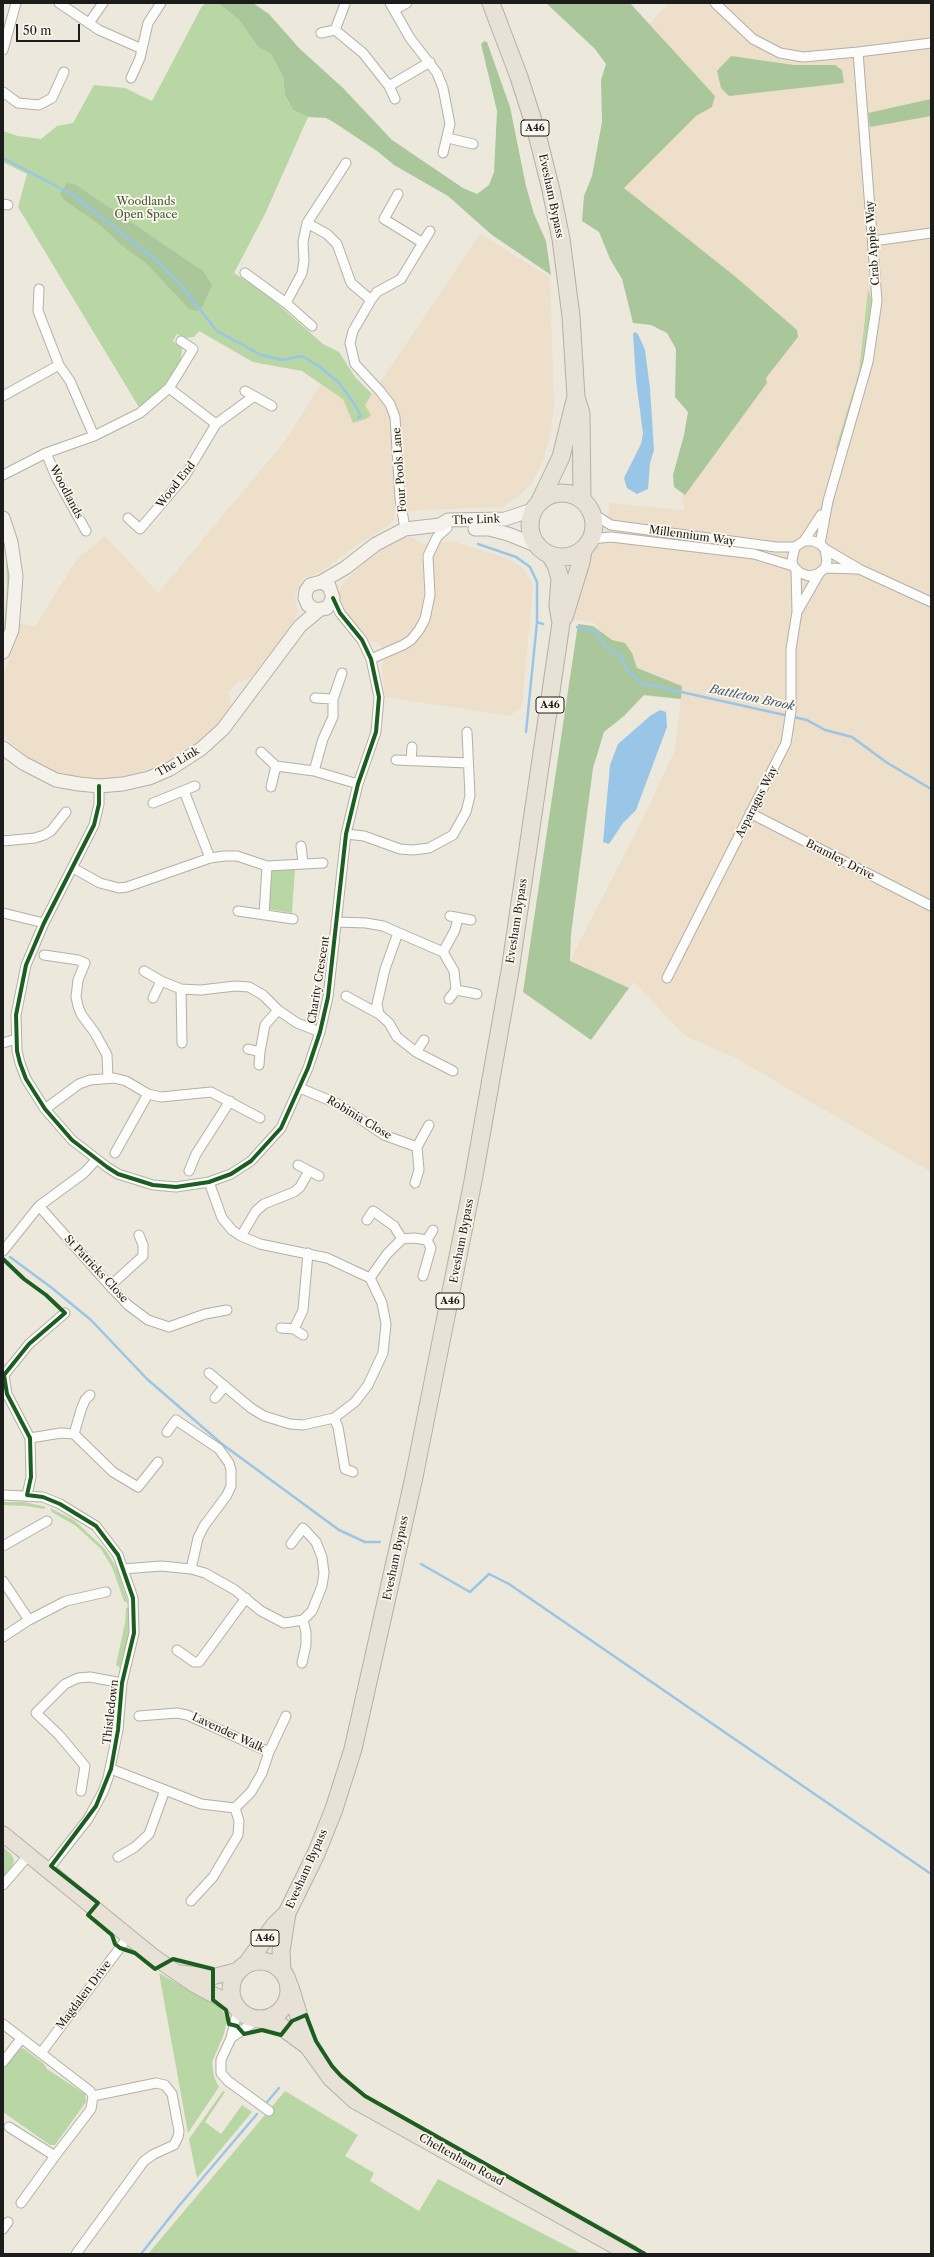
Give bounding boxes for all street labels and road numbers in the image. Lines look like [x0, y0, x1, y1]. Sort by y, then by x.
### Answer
road number: A46 [521, 120, 549, 136]
street label: Evesham Bypass [536, 153, 566, 239]
street label: Crab Apple Way [863, 200, 883, 286]
street label: Four Pools Lane [390, 427, 410, 513]
street label: Wood End [154, 459, 198, 511]
street label: Woodlands [46, 463, 86, 521]
street label: The Link [452, 513, 500, 527]
street label: Millennium Way [648, 523, 736, 549]
road number: A46 [536, 697, 564, 713]
street label: The Link [154, 744, 202, 780]
street label: Asparagus Way [733, 764, 781, 840]
street label: Bramley Drive [804, 837, 876, 883]
street label: Evesham Bypass [504, 878, 530, 964]
street label: Charity Crescent [306, 935, 332, 1025]
street label: Robinia Close [324, 1094, 394, 1142]
street label: Evesham Bypass [447, 1198, 477, 1284]
street label: St Patricks Close [61, 1233, 131, 1305]
road number: A46 [436, 1293, 464, 1309]
street label: Evesham Bypass [381, 1515, 411, 1601]
street label: Thistledown [100, 1679, 122, 1745]
street label: Lavender Walk [190, 1710, 266, 1756]
street label: Evesham Bypass [284, 1827, 330, 1911]
road number: A46 [251, 1930, 279, 1946]
street label: Magdalen Drive [54, 1958, 114, 2032]
street label: Cheltenham Road [416, 2131, 506, 2189]

